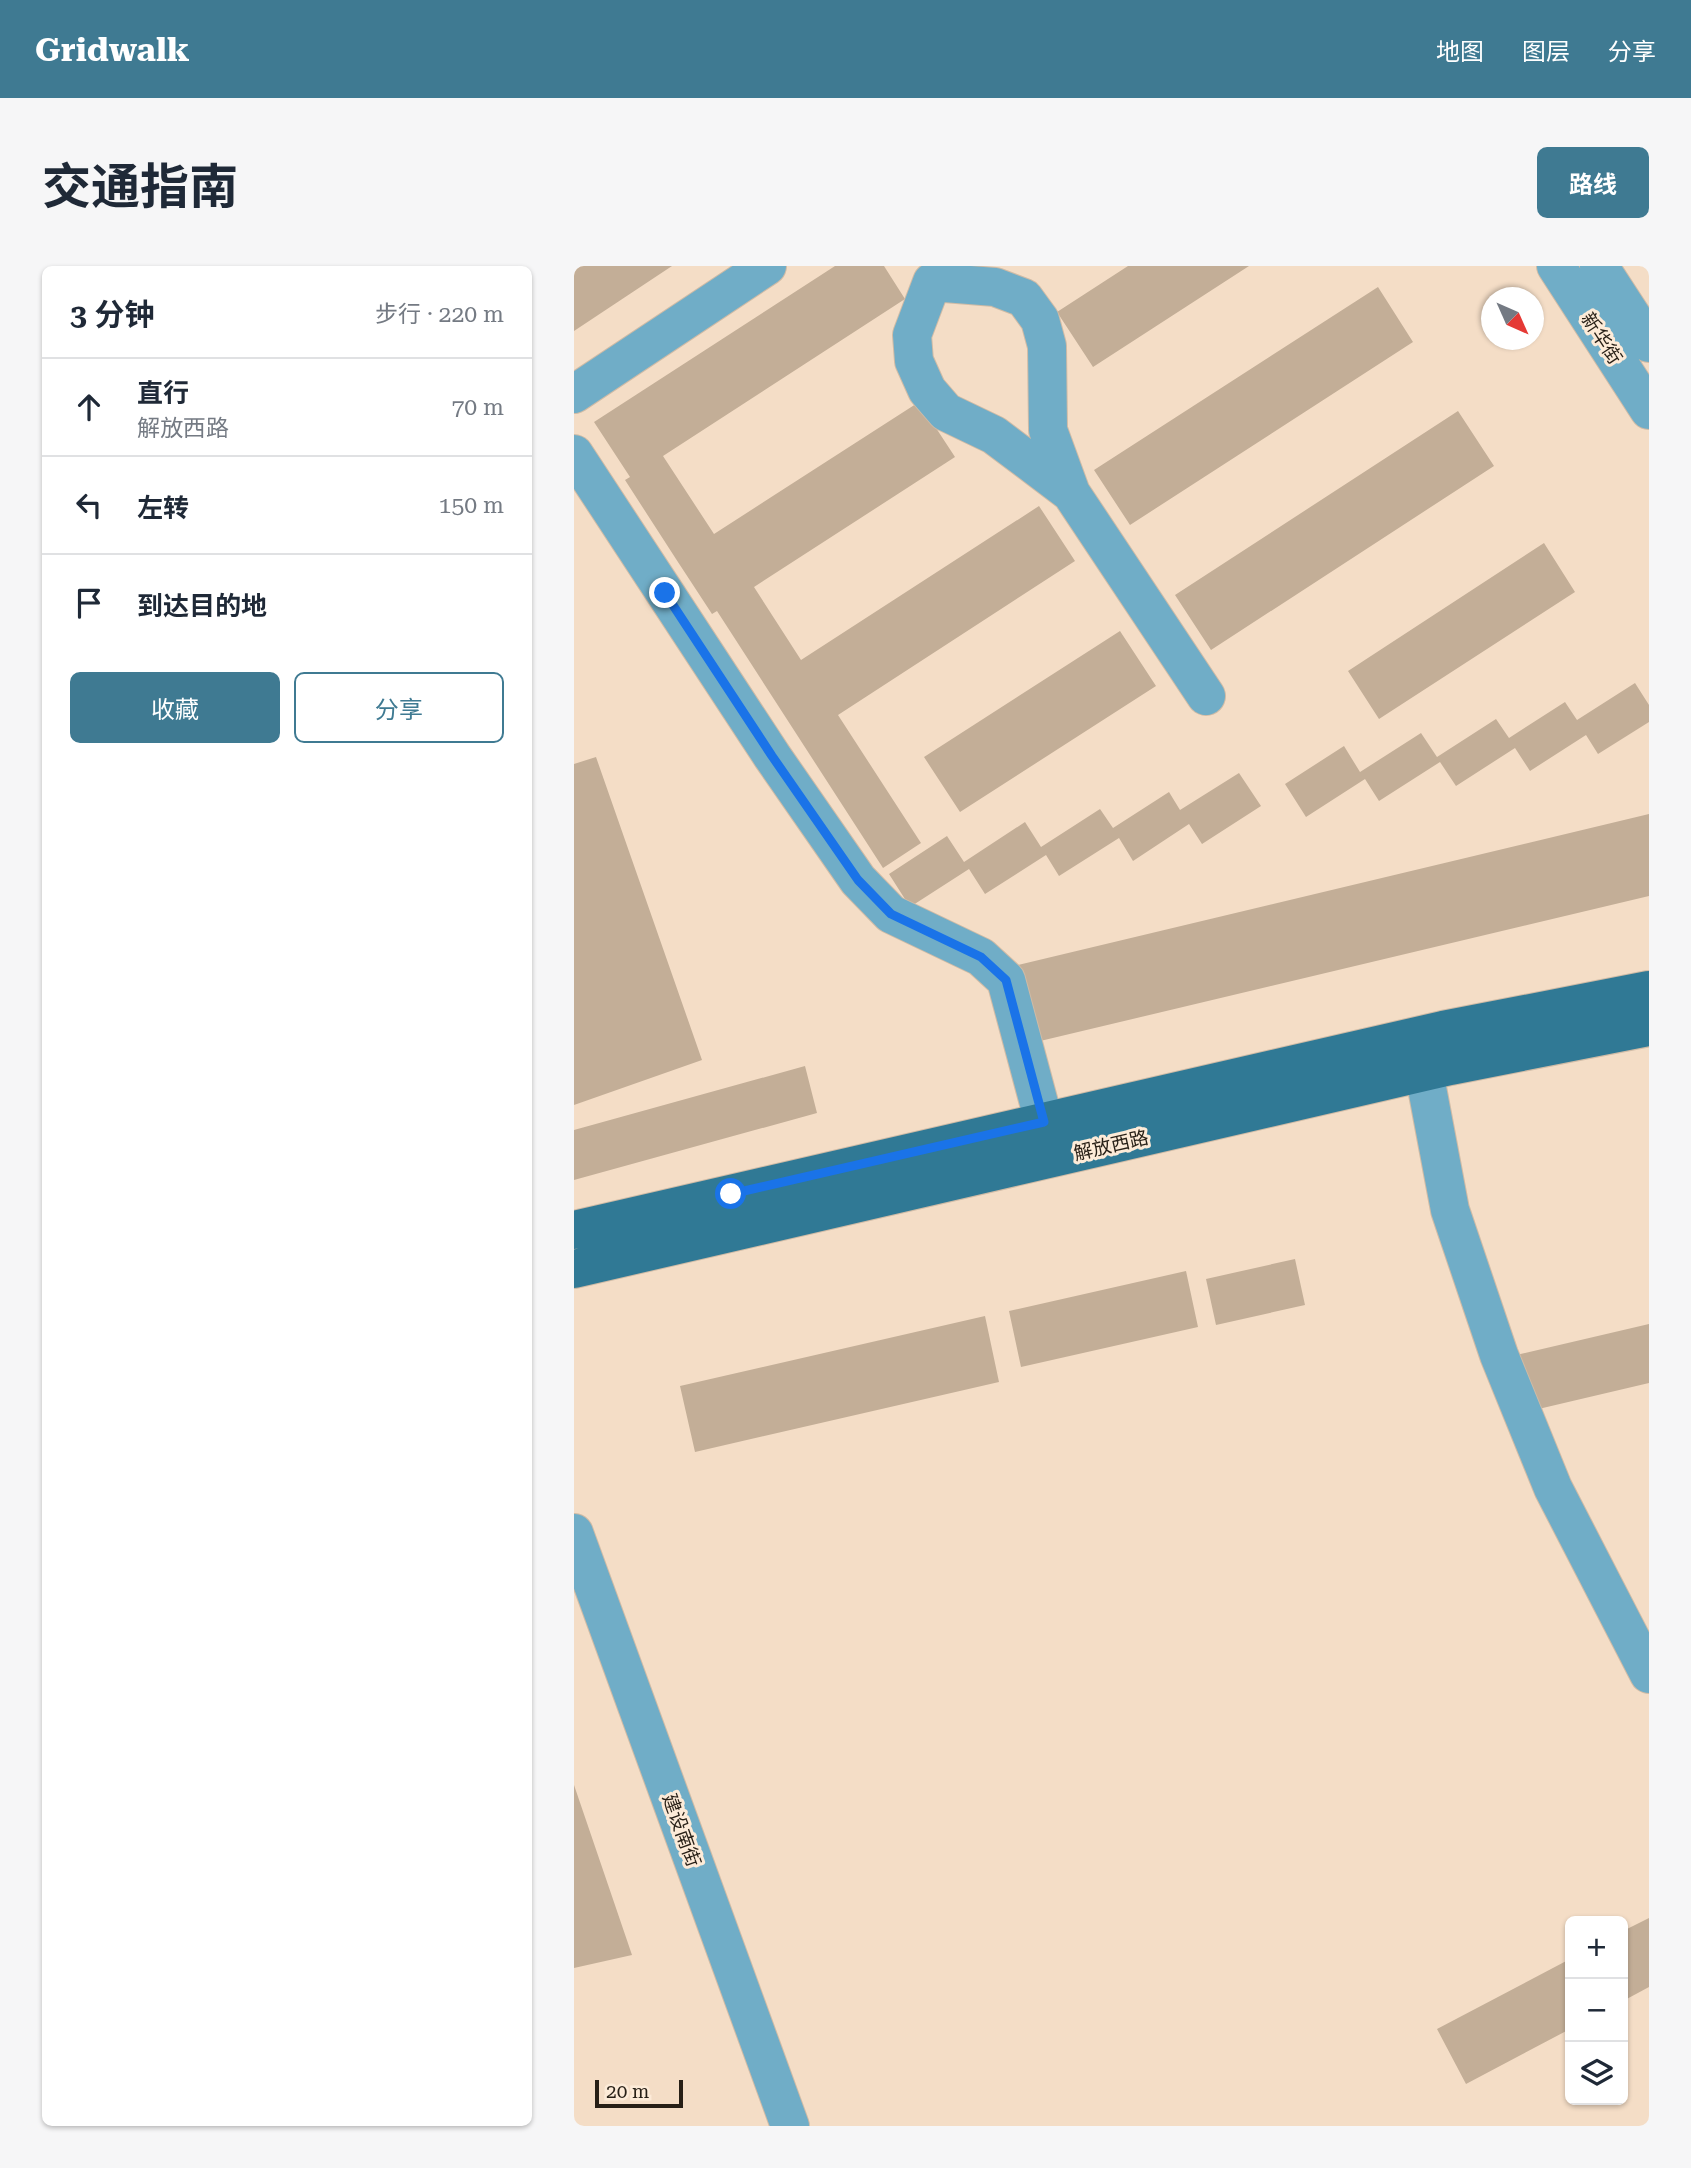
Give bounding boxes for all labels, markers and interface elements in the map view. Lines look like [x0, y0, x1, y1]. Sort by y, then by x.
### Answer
text: Gridwalk [35, 30, 189, 69]
text: 地图 [1436, 38, 1484, 66]
text: 图层 [1522, 38, 1570, 66]
text: 分享 [1608, 38, 1656, 66]
button: 路线 [1537, 147, 1649, 218]
text: 交通指南 [42, 159, 238, 216]
north arrow [1481, 287, 1544, 350]
text: 3 分钟 [70, 297, 154, 332]
text: 步行 · 220 m [375, 301, 504, 328]
street label: 新华街 [1576, 308, 1627, 368]
text: 直行 [137, 378, 189, 408]
icon: ahead [70, 388, 108, 426]
text: 70 m [451, 394, 504, 421]
text: 解放西路 [137, 415, 229, 442]
icon: left [70, 486, 108, 524]
text: 150 m [439, 492, 504, 519]
text: 左转 [137, 493, 189, 523]
route end [649, 577, 680, 608]
icon: arrive [70, 584, 108, 622]
text: 到达目的地 [137, 591, 267, 621]
button: 收藏 [70, 672, 280, 743]
button: 分享 [294, 672, 504, 743]
street label: 解放西路 [1071, 1126, 1151, 1165]
route start [715, 1178, 746, 1209]
street label: 建设南街 [658, 1791, 705, 1870]
map controls [1565, 1916, 1628, 2105]
button: + [1565, 1916, 1628, 1979]
button: − [1565, 1979, 1628, 2042]
button: layers [1565, 2042, 1628, 2105]
scale bar [595, 2077, 682, 2109]
text: 20 m [606, 2080, 649, 2103]

